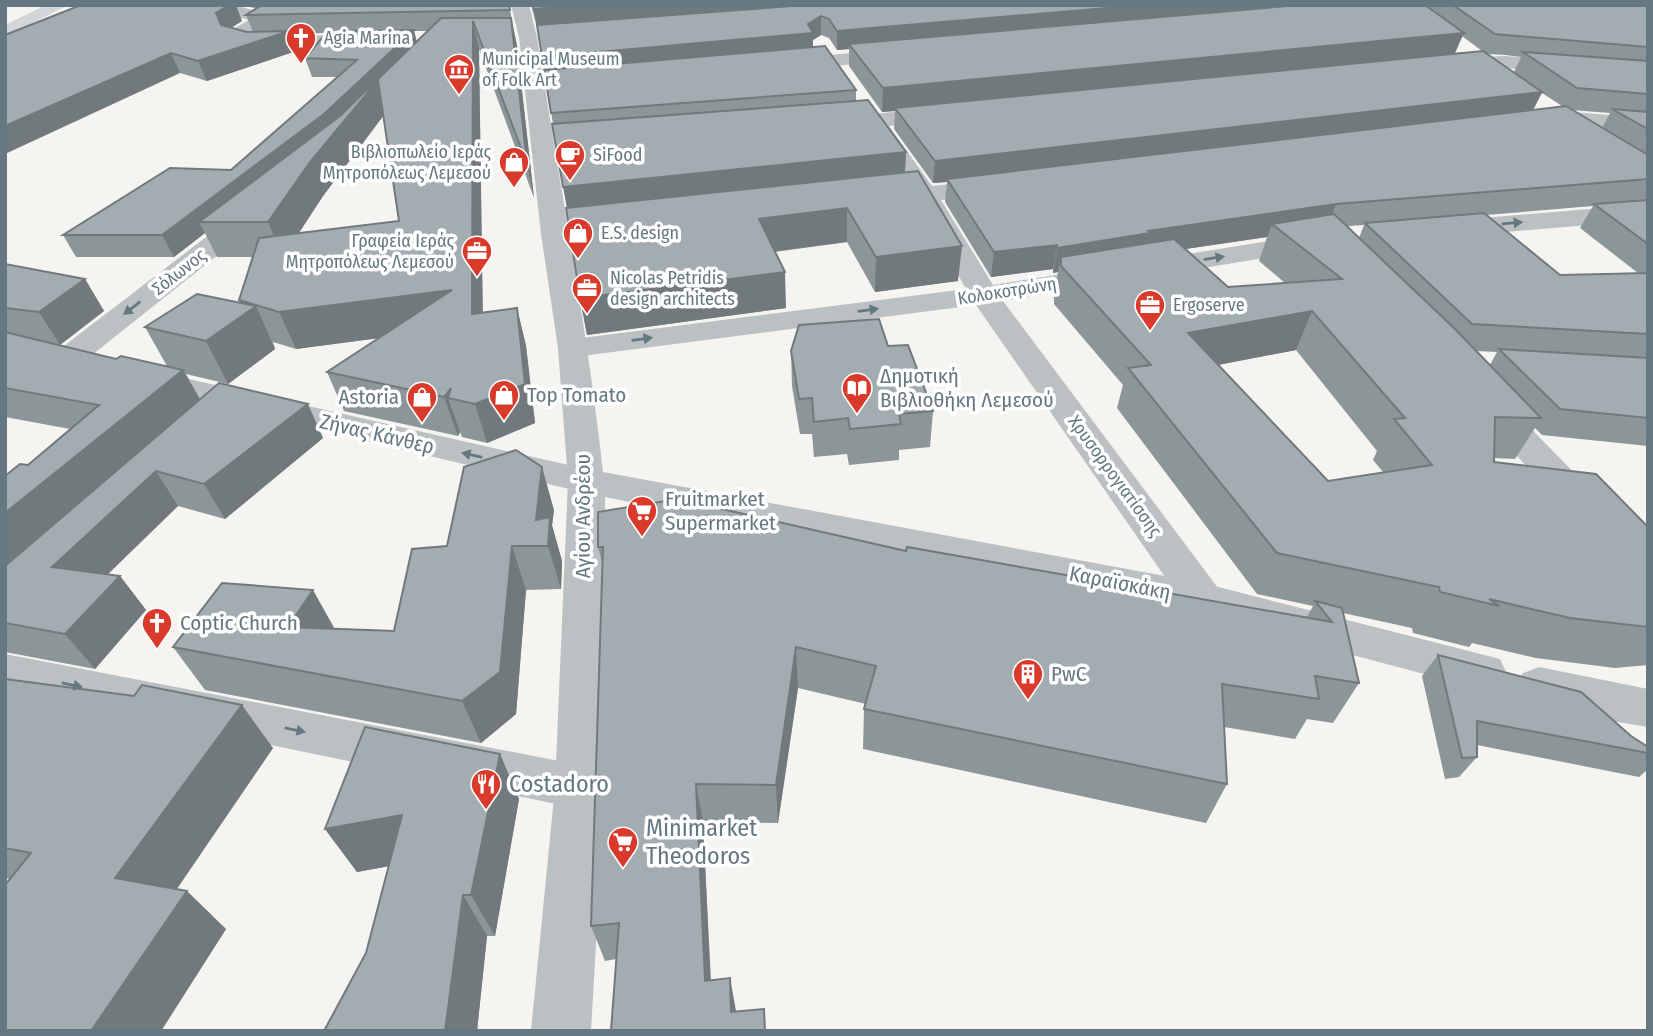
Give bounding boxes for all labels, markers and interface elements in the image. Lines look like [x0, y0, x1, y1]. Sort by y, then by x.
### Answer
church icon: Agia Marina [284, 21, 318, 65]
place label: Agia Marina [324, 27, 410, 49]
place label: Municipal Museum of Folk Art [482, 48, 620, 91]
museum icon: Municipal Museum of Folk Art [442, 52, 476, 96]
cafe icon: SiFood [553, 138, 587, 182]
place label: Βιβλιοπωλείο Ιεράς Μητροπόλεως Λεμεσού [323, 141, 491, 184]
place label: SiFood [593, 144, 642, 166]
shop icon: Βιβλιοπωλείο Ιεράς Μητροπόλεως Λεμεσού [497, 145, 531, 189]
shop icon: E.S. design [561, 216, 595, 260]
one-way arrow [1502, 217, 1524, 228]
place label: E.S. design [601, 222, 679, 244]
place label: Γραφεία Ιεράς Μητροπόλεως Λεμεσού [286, 230, 454, 273]
office icon: Γραφεία Ιεράς Μητροπόλεως Λεμεσού [460, 234, 494, 278]
street label: Σόλωνος [148, 244, 211, 300]
one-way arrow [1203, 252, 1225, 263]
place label: Nicolas Petridis design architects [610, 267, 735, 310]
office icon: Nicolas Petridis design architects [570, 271, 604, 315]
street label: Κολοκοτρώνη [956, 272, 1058, 310]
office icon: Ergoserve [1133, 288, 1167, 332]
place label: Ergoserve [1173, 294, 1245, 316]
one-way arrow [123, 301, 141, 315]
one-way arrow [857, 305, 879, 316]
one-way arrow [631, 334, 653, 345]
place label: Δημοτική Βιβλιοθήκη Λεμεσού [880, 363, 1054, 413]
library icon: Δημοτική Βιβλιοθήκη Λεμεσού [840, 371, 874, 415]
shop icon: Top Tomato [487, 378, 521, 422]
shop icon: Astoria [405, 380, 439, 424]
place label: Top Tomato [527, 382, 626, 408]
place label: Astoria [338, 384, 399, 410]
street label: Ζήνας Κάνθερ [317, 408, 437, 460]
street label: Χρυσορρογιατίσσης [1064, 411, 1167, 541]
one-way arrow [461, 450, 483, 461]
street label: Αγίου Ανδρέου [570, 454, 596, 578]
place label: Fruitmarket Supermarket [665, 486, 776, 536]
supermarket icon: Fruitmarket Supermarket [625, 494, 659, 538]
street label: Καραϊσκάκη [1067, 560, 1173, 606]
church icon: Coptic Church [140, 606, 174, 650]
place label: Coptic Church [180, 610, 298, 636]
building icon: PwC [1011, 657, 1045, 701]
place label: PwC [1051, 661, 1087, 687]
one-way arrow [61, 680, 83, 691]
one-way arrow [284, 725, 306, 736]
restaurant icon: Costadoro [469, 767, 503, 811]
place label: Costadoro [509, 770, 609, 798]
place label: Minimarket Theodoros [646, 814, 757, 870]
supermarket icon: Minimarket Theodoros [606, 825, 640, 869]

